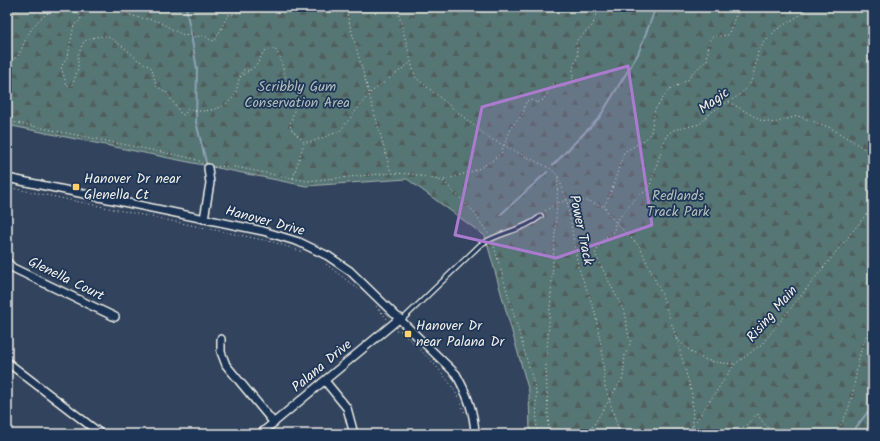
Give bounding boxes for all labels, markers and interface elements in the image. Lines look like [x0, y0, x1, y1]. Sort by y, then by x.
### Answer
park label: Scribbly Gum Conservation Area [244, 76, 350, 114]
street label: Magic [694, 82, 734, 120]
place label: Hanover Dr near Glenella Ct [84, 168, 182, 206]
marker: Hanover Dr near Glenella Ct [71, 182, 81, 192]
park label: Redlands Track Park [647, 185, 710, 223]
street label: Power Track [563, 193, 599, 268]
street label: Hanover Drive [223, 200, 308, 242]
street label: Glenella Court [24, 251, 108, 307]
street label: Rising Main [741, 281, 803, 347]
place label: Hanover Dr near Palana Dr [416, 315, 505, 353]
marker: Hanover Dr near Palana Dr [403, 329, 413, 339]
street label: Palana Drive [287, 334, 358, 398]

